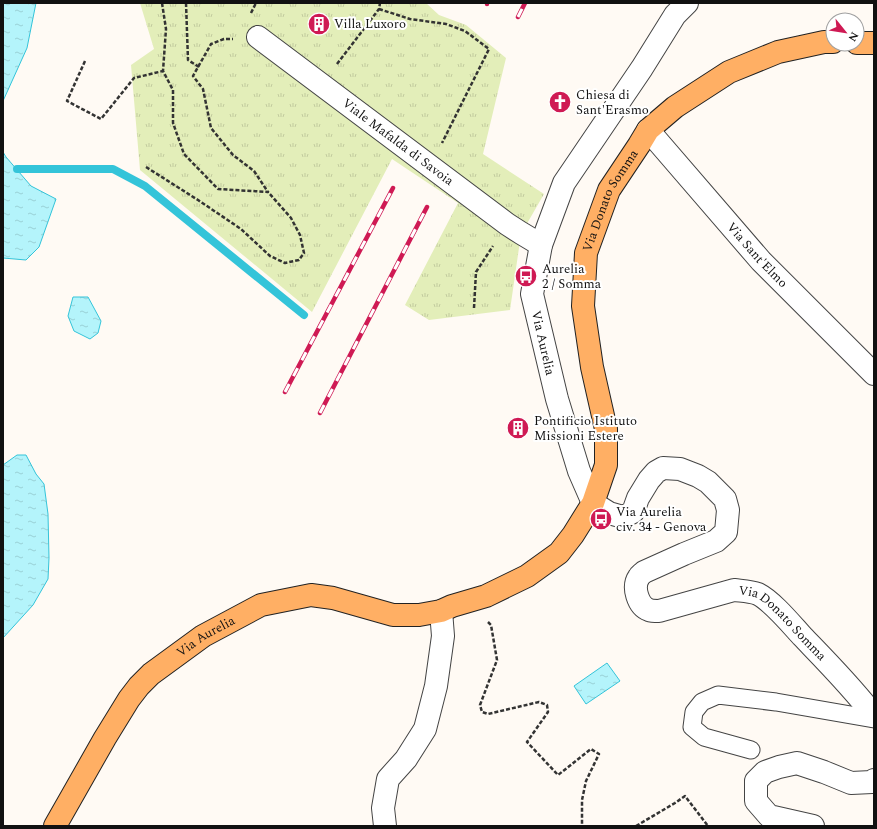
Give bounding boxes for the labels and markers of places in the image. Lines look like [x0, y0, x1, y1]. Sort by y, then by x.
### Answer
building icon: Villa Luxoro [306, 11, 332, 37]
place label: Villa Luxoro [334, 14, 406, 34]
place label: Chiesa di Sant'Erasmo [576, 85, 649, 120]
church icon: Chiesa di Sant'Erasmo [547, 89, 573, 115]
place label: Aurelia 2 / Somma [542, 259, 602, 294]
bus stop icon: Aurelia 2 / Somma [513, 263, 539, 289]
place label: Pontificio Istituto Missioni Estere [534, 411, 637, 446]
building icon: Pontificio Istituto Missioni Estere [505, 415, 531, 441]
place label: Via Aurelia civ. 34 - Genova [616, 502, 707, 537]
bus stop icon: Via Aurelia civ. 34 - Genova [588, 506, 614, 532]

